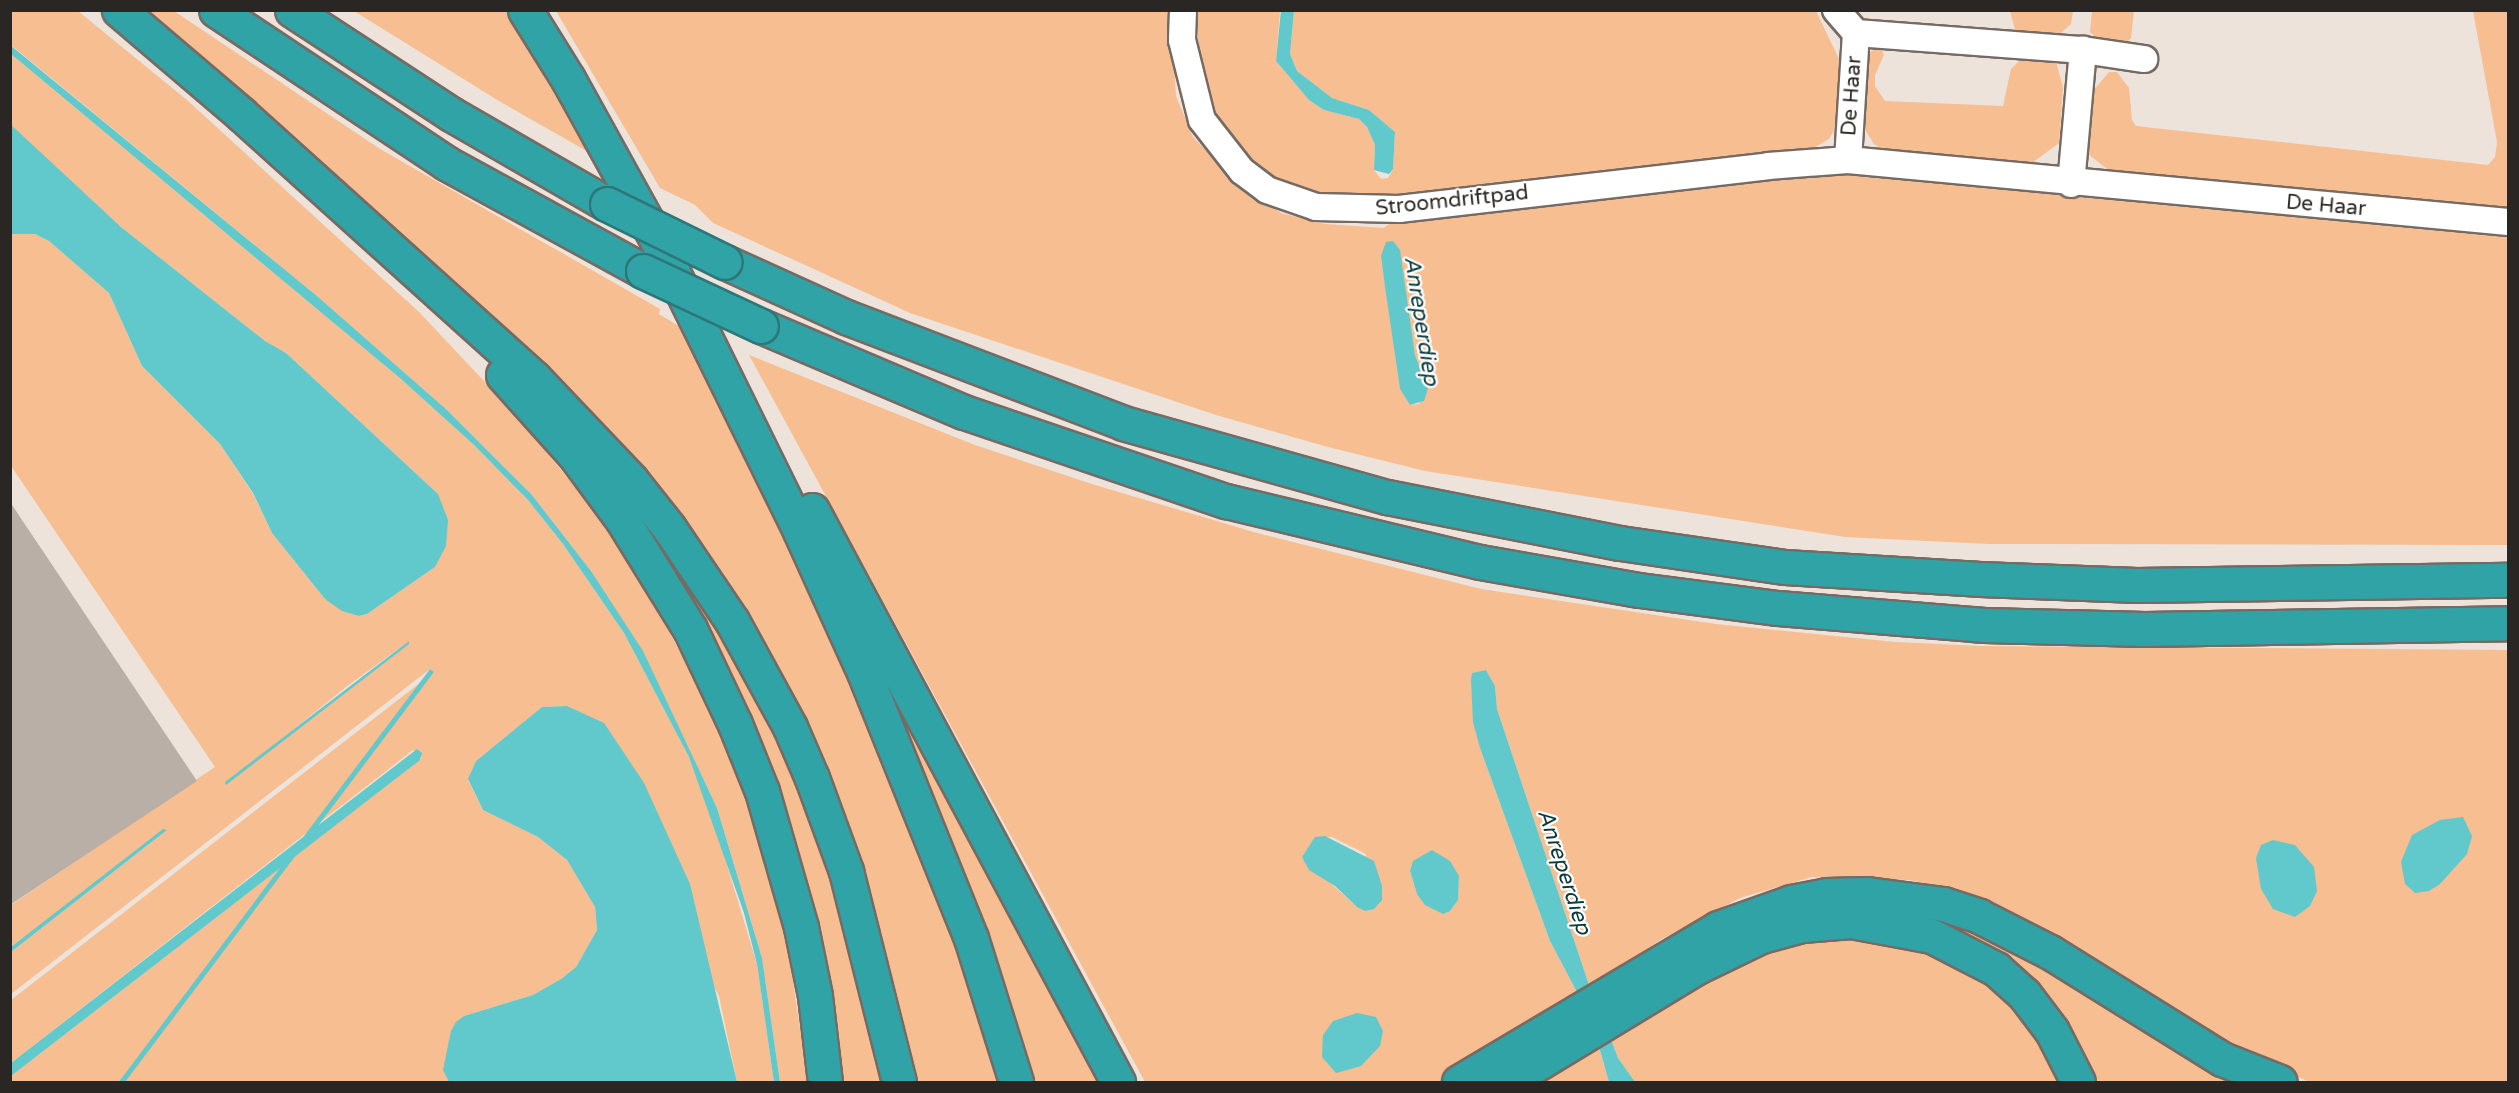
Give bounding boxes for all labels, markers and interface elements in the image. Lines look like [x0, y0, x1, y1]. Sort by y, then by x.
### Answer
street label: De Haar [1837, 55, 1867, 137]
street label: Stroomdriftpad [1374, 180, 1530, 222]
street label: De Haar [2285, 190, 2367, 222]
water label: Anreperdiep [1398, 255, 1444, 387]
water label: Anreperdiep [1531, 806, 1597, 938]

